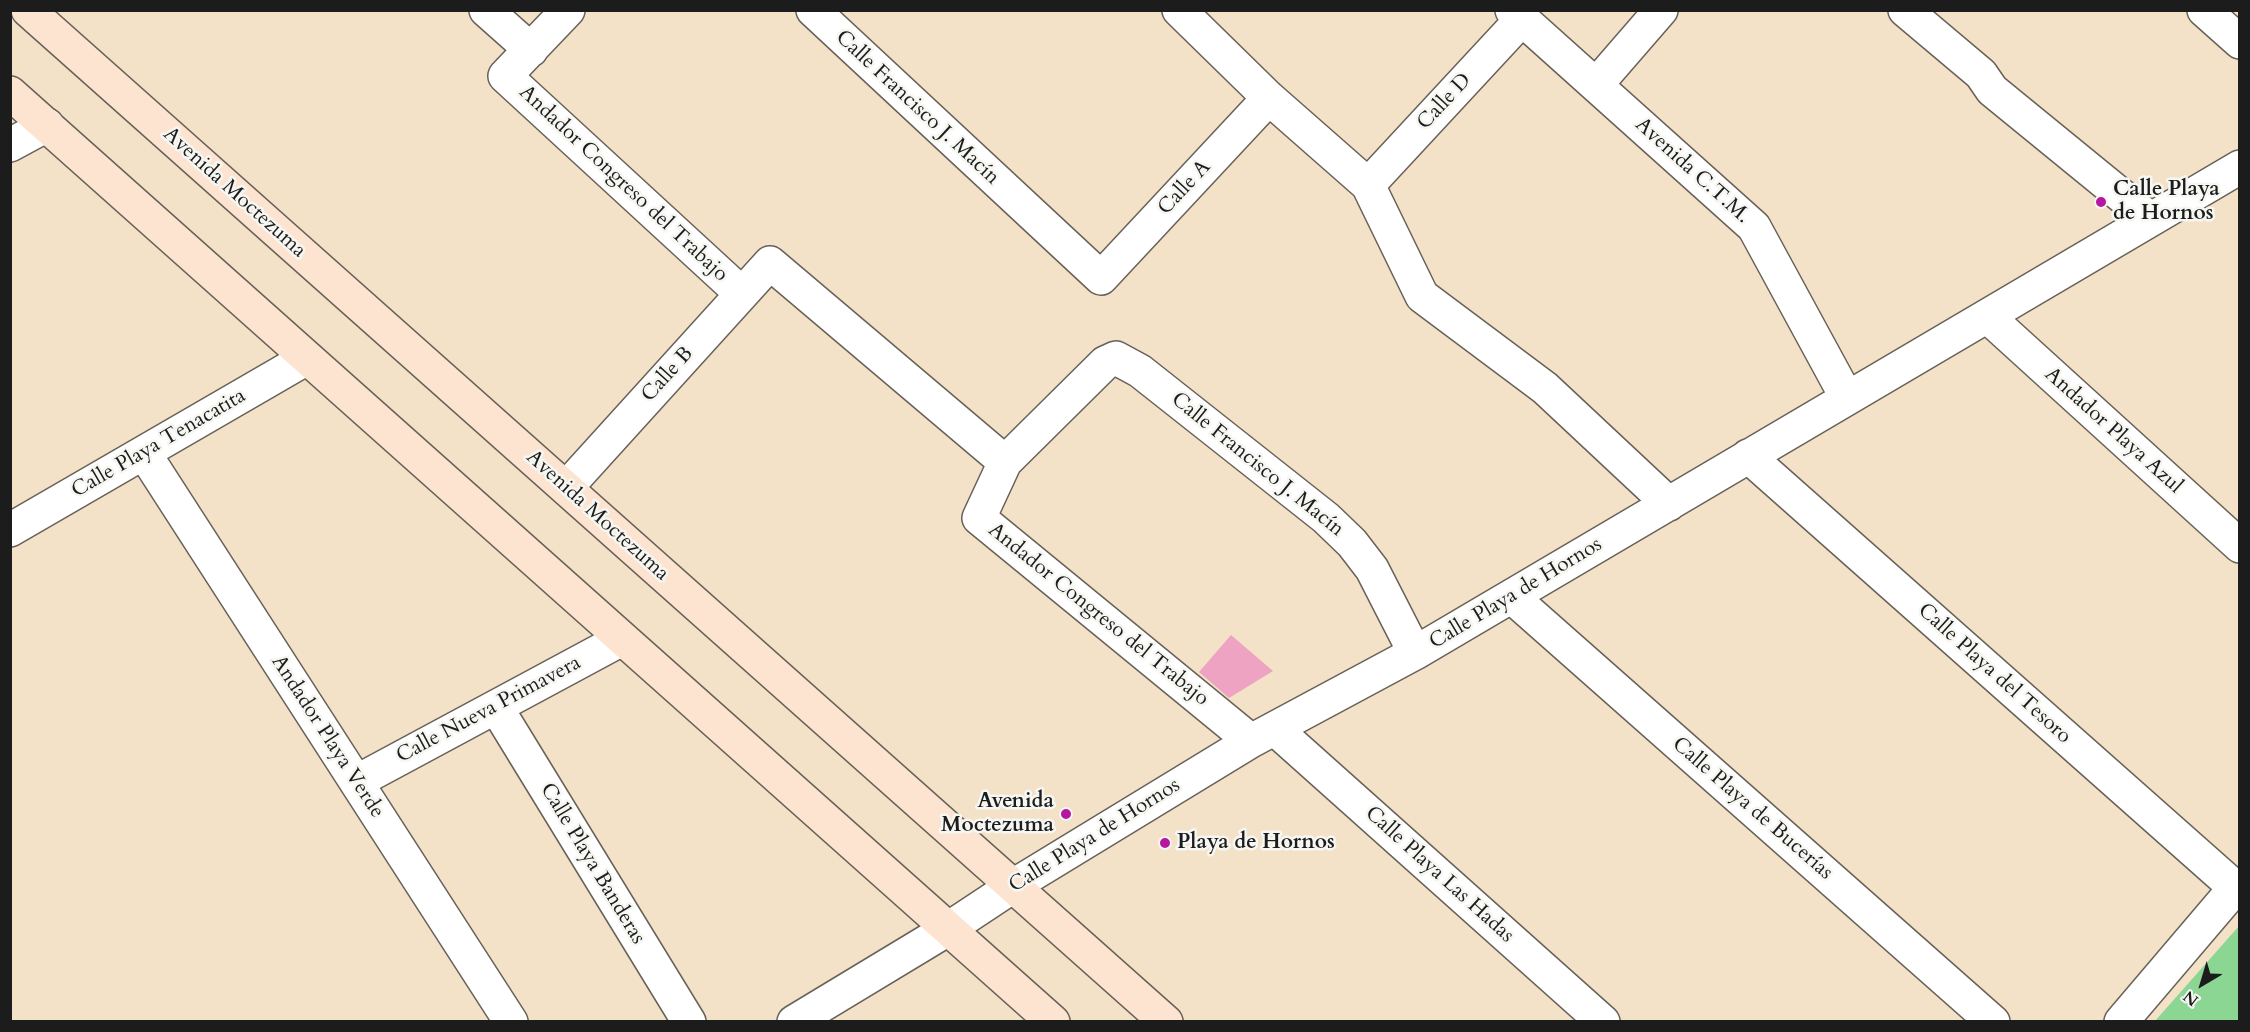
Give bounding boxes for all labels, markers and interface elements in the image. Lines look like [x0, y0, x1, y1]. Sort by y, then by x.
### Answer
street label: Calle Francisco J. Macín [830, 25, 1004, 191]
street label: Calle D [1413, 69, 1477, 135]
street label: Andador Congreso del Trabajo [513, 80, 733, 288]
street label: Avenida C.T.M. [1629, 113, 1755, 229]
street label: Avenida Moctezuma [157, 122, 311, 264]
street label: Calle A [1153, 155, 1217, 221]
place label: Calle Playa de Hornos [2113, 177, 2220, 227]
marker: Calle Playa de Hornos [2094, 195, 2108, 209]
street label: Calle B [637, 342, 699, 408]
street label: Andador Playa Azul [2039, 362, 2187, 500]
street label: Calle Playa Tenacatita [68, 384, 250, 504]
street label: Calle Francisco J. Macín [1166, 388, 1348, 542]
street label: Avenida Moctezuma [520, 445, 674, 587]
street label: Andador Congreso del Trabajo [983, 518, 1213, 712]
street label: Calle Playa de Hornos [1425, 533, 1607, 655]
street label: Calle Playa del Tesoro [1912, 599, 2076, 749]
street label: Andador Playa Verde [265, 651, 389, 823]
street label: Calle Nueva Primavera [393, 651, 585, 769]
street label: Calle Playa de Bucerías [1667, 732, 1837, 886]
street label: Calle Playa de Hornos [1005, 773, 1185, 899]
street label: Calle Playa Banderas [534, 779, 650, 949]
place label: Avenida Moctezuma [941, 789, 1054, 839]
street label: Calle Playa Las Hadas [1359, 801, 1519, 949]
marker: Avenida Moctezuma [1059, 807, 1073, 821]
place label: Playa de Hornos [1177, 830, 1335, 856]
marker: Playa de Hornos [1158, 836, 1172, 850]
north arrow [2172, 954, 2232, 1014]
text: N [2179, 985, 2203, 1011]

